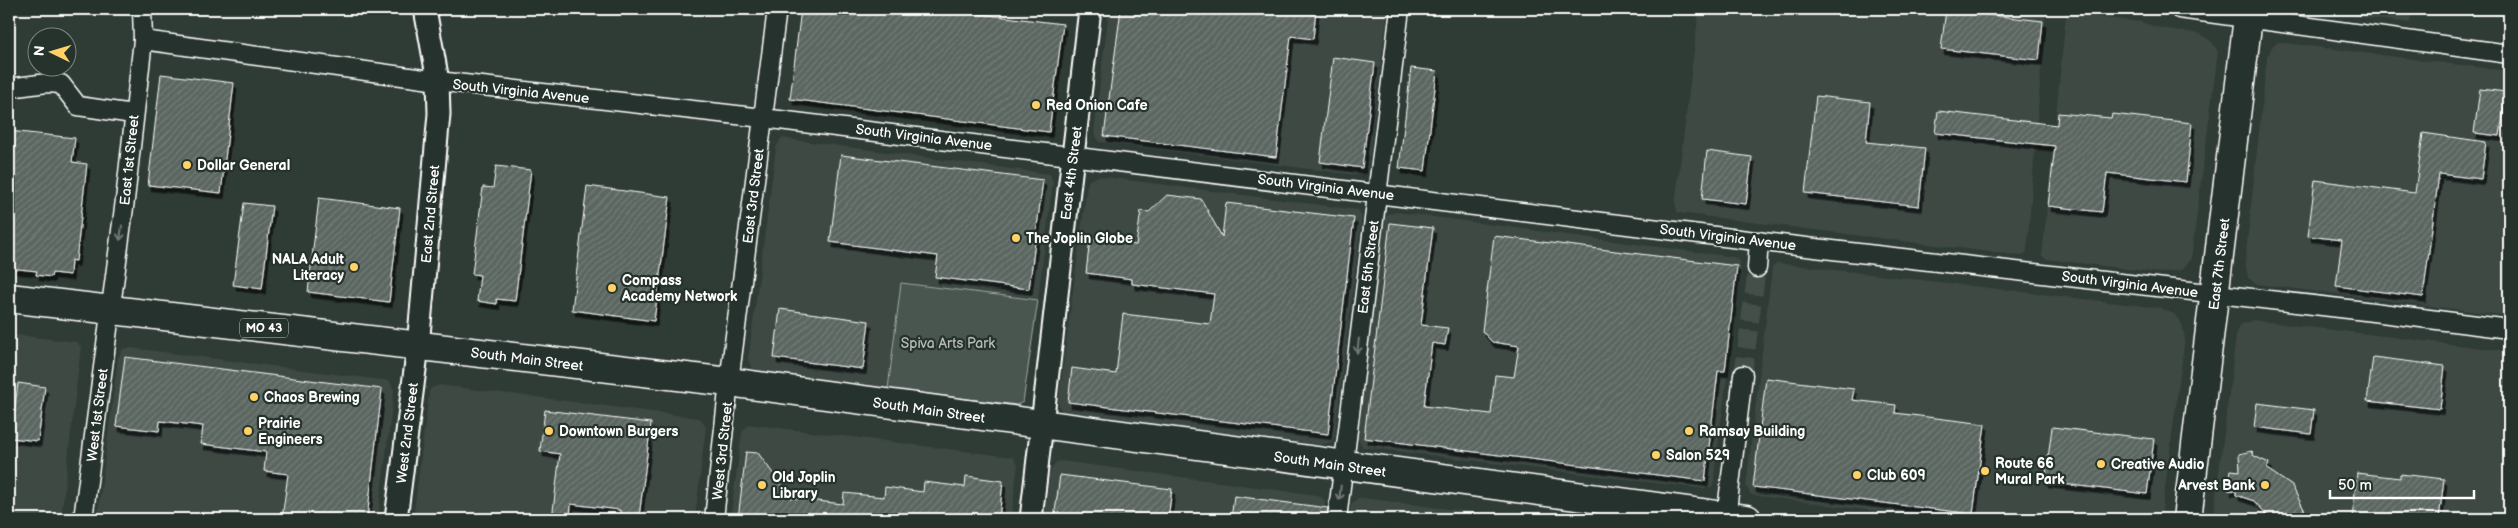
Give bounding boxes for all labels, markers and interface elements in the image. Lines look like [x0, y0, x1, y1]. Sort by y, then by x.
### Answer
north arrow [28, 28, 78, 78]
text: N [31, 45, 48, 57]
street label: South Virginia Avenue [452, 76, 590, 107]
place label: Red Onion Cafe [1046, 97, 1148, 114]
marker: Red Onion Cafe [1030, 99, 1042, 111]
street label: East 1st Street [116, 113, 143, 206]
street label: South Virginia Avenue [855, 121, 993, 154]
street label: East 4th Street [1057, 124, 1086, 221]
street label: East 3rd Street [739, 147, 768, 244]
place label: Dollar General [197, 157, 290, 174]
marker: Dollar General [181, 159, 193, 171]
street label: East 2nd Street [418, 164, 443, 264]
street label: South Virginia Avenue [1257, 171, 1395, 204]
street label: East 7th Street [2205, 216, 2234, 311]
street label: East 5th Street [1354, 219, 1383, 315]
street label: South Virginia Avenue [1659, 221, 1797, 254]
one-way arrow [116, 224, 126, 240]
place label: The Joplin Globe [1026, 230, 1133, 247]
marker: The Joplin Globe [1010, 232, 1022, 244]
place label: NALA Adult Literacy [272, 251, 345, 284]
marker: NALA Adult Literacy [348, 261, 360, 273]
street label: South Virginia Avenue [2061, 268, 2199, 301]
place label: Compass Academy Network [621, 272, 738, 305]
marker: Compass Academy Network [606, 282, 618, 294]
road number: MO 43 [240, 318, 288, 338]
park label: Spiva Arts Park [901, 335, 995, 352]
one-way arrow [1353, 338, 1363, 354]
street label: South Main Street [470, 344, 585, 375]
street label: West 1st Street [83, 367, 112, 463]
street label: West 2nd Street [393, 381, 422, 484]
place label: Chaos Brewing [264, 389, 360, 406]
marker: Chaos Brewing [248, 391, 260, 403]
street label: South Main Street [872, 394, 987, 427]
street label: West 3rd Street [709, 400, 736, 501]
place label: Prairie Engineers [258, 415, 323, 448]
place label: Downtown Burgers [559, 423, 678, 440]
place label: Ramsay Building [1699, 423, 1805, 440]
marker: Prairie Engineers [242, 425, 254, 437]
marker: Downtown Burgers [543, 425, 555, 437]
marker: Ramsay Building [1683, 425, 1695, 437]
place label: Salon 529 [1666, 447, 1730, 464]
street label: South Main Street [1273, 448, 1388, 481]
marker: Salon 529 [1650, 449, 1662, 461]
place label: Route 66 Mural Park [1995, 455, 2065, 488]
place label: Creative Audio [2111, 456, 2204, 473]
marker: Creative Audio [2095, 458, 2107, 470]
marker: Route 66 Mural Park [1979, 465, 1991, 477]
place label: Club 609 [1867, 467, 1926, 484]
scale bar [2330, 468, 2474, 500]
place label: Old Joplin Library [772, 469, 836, 502]
marker: Club 609 [1851, 469, 1863, 481]
text: 50 m [2338, 476, 2372, 495]
place label: Arvest Bank [2177, 477, 2256, 494]
marker: Old Joplin Library [756, 479, 768, 491]
marker: Arvest Bank [2259, 479, 2271, 491]
one-way arrow [1335, 484, 1345, 500]

